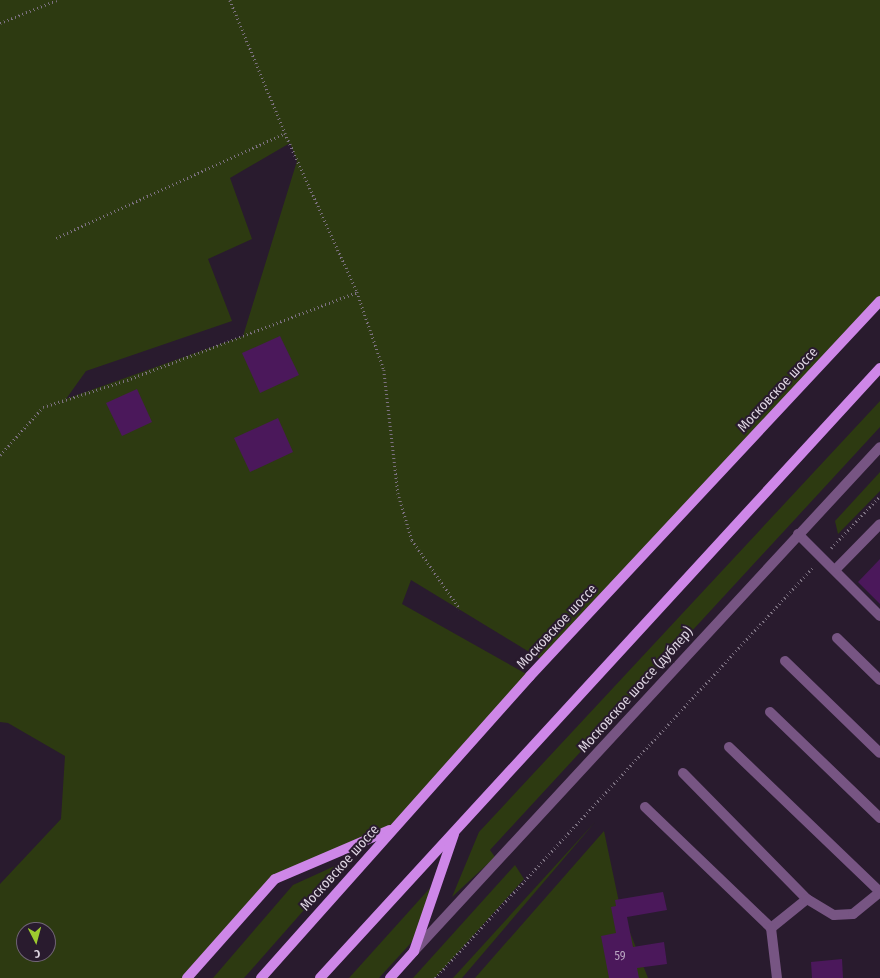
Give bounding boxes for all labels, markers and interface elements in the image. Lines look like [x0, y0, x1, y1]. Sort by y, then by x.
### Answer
street label: Московское шоссе [734, 344, 822, 436]
street label: Московское шоссе [513, 581, 601, 673]
street label: Московское шоссе (дублер) [575, 624, 697, 756]
street label: Московское шоссе [297, 822, 383, 914]
north arrow [16, 922, 56, 962]
text: С [34, 947, 41, 960]
house number: 59 [614, 950, 626, 964]

